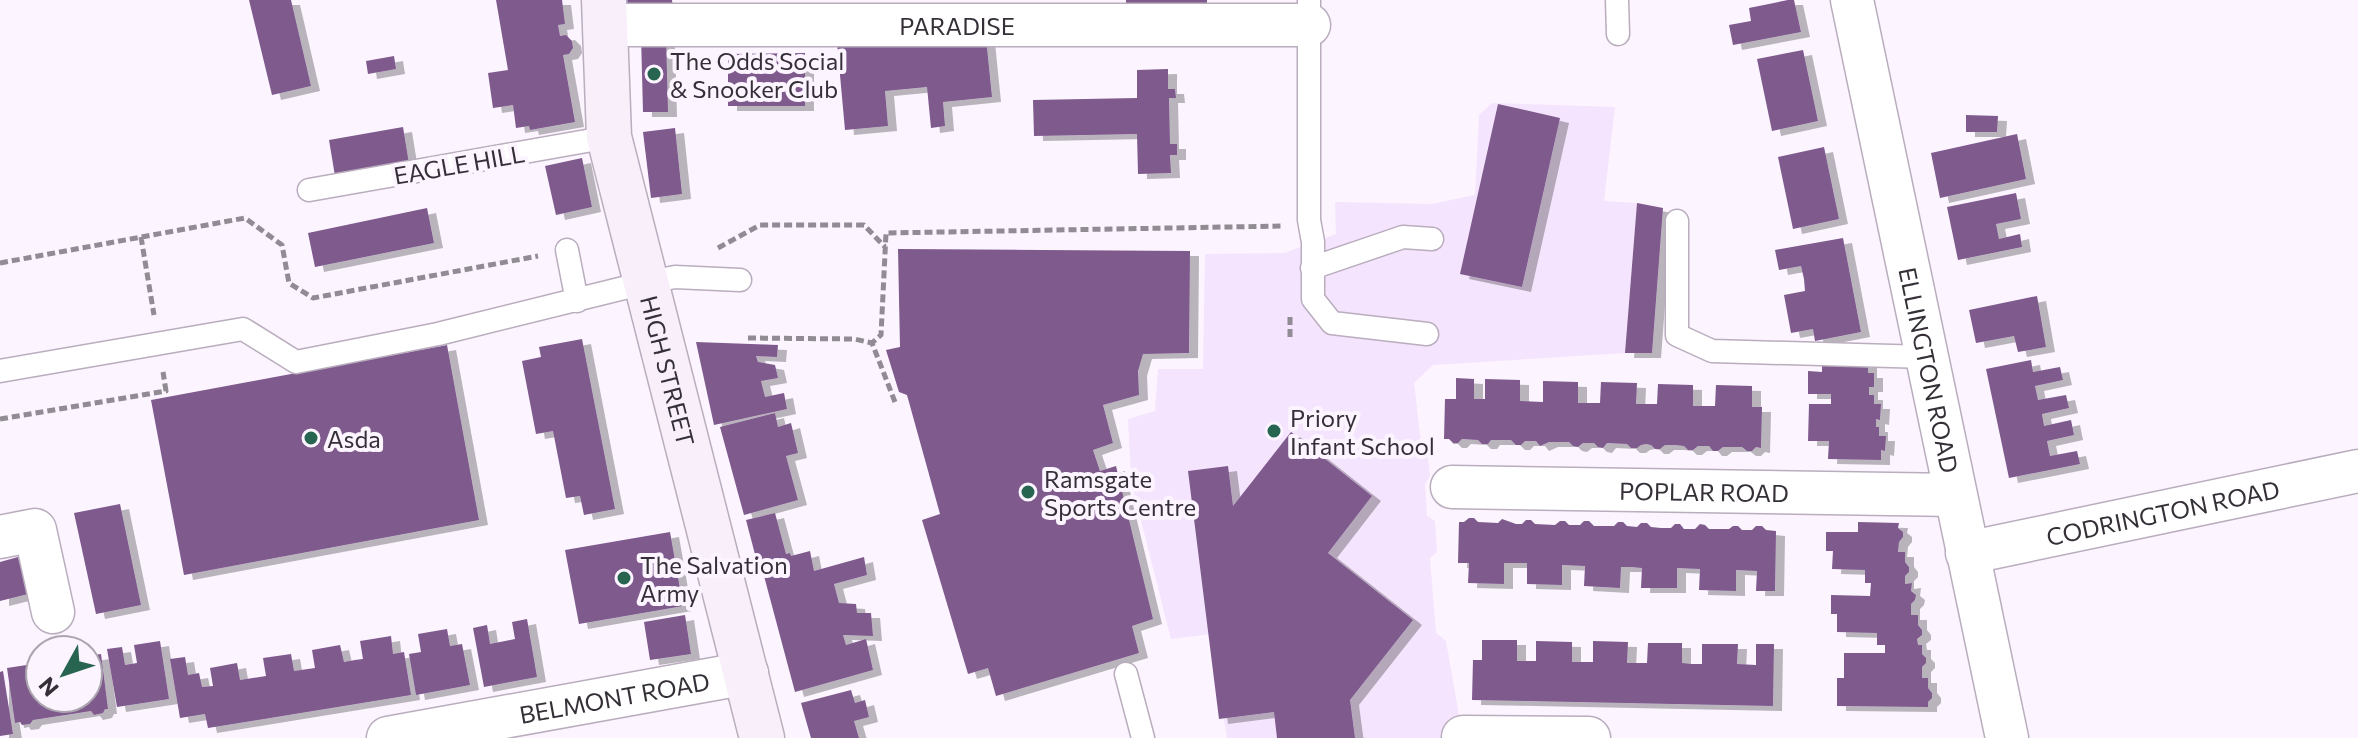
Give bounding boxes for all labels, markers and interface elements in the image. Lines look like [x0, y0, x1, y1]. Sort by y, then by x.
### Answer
street label: PARADISE [899, 11, 1015, 40]
place label: The Odds Social & Snooker Club [670, 46, 844, 103]
marker: The Odds Social & Snooker Club [645, 65, 663, 83]
street label: EAGLE HILL [391, 138, 527, 190]
street label: ELLINGTON ROAD [1894, 264, 1965, 476]
street label: HIGH STREET [635, 292, 701, 449]
place label: Priory Infant School [1290, 403, 1435, 460]
marker: Priory Infant School [1265, 422, 1283, 440]
place label: Asda [327, 424, 381, 453]
marker: Asda [302, 429, 320, 447]
place label: Ramsgate Sports Centre [1044, 464, 1196, 521]
street label: CODRINGTON ROAD [2043, 473, 2282, 551]
street label: POPLAR ROAD [1619, 475, 1789, 507]
marker: Ramsgate Sports Centre [1019, 483, 1037, 501]
place label: The Salvation Army [640, 550, 788, 607]
marker: The Salvation Army [615, 569, 633, 587]
north arrow [24, 634, 104, 714]
street label: BELMONT ROAD [517, 666, 712, 728]
text: N [33, 672, 64, 702]

